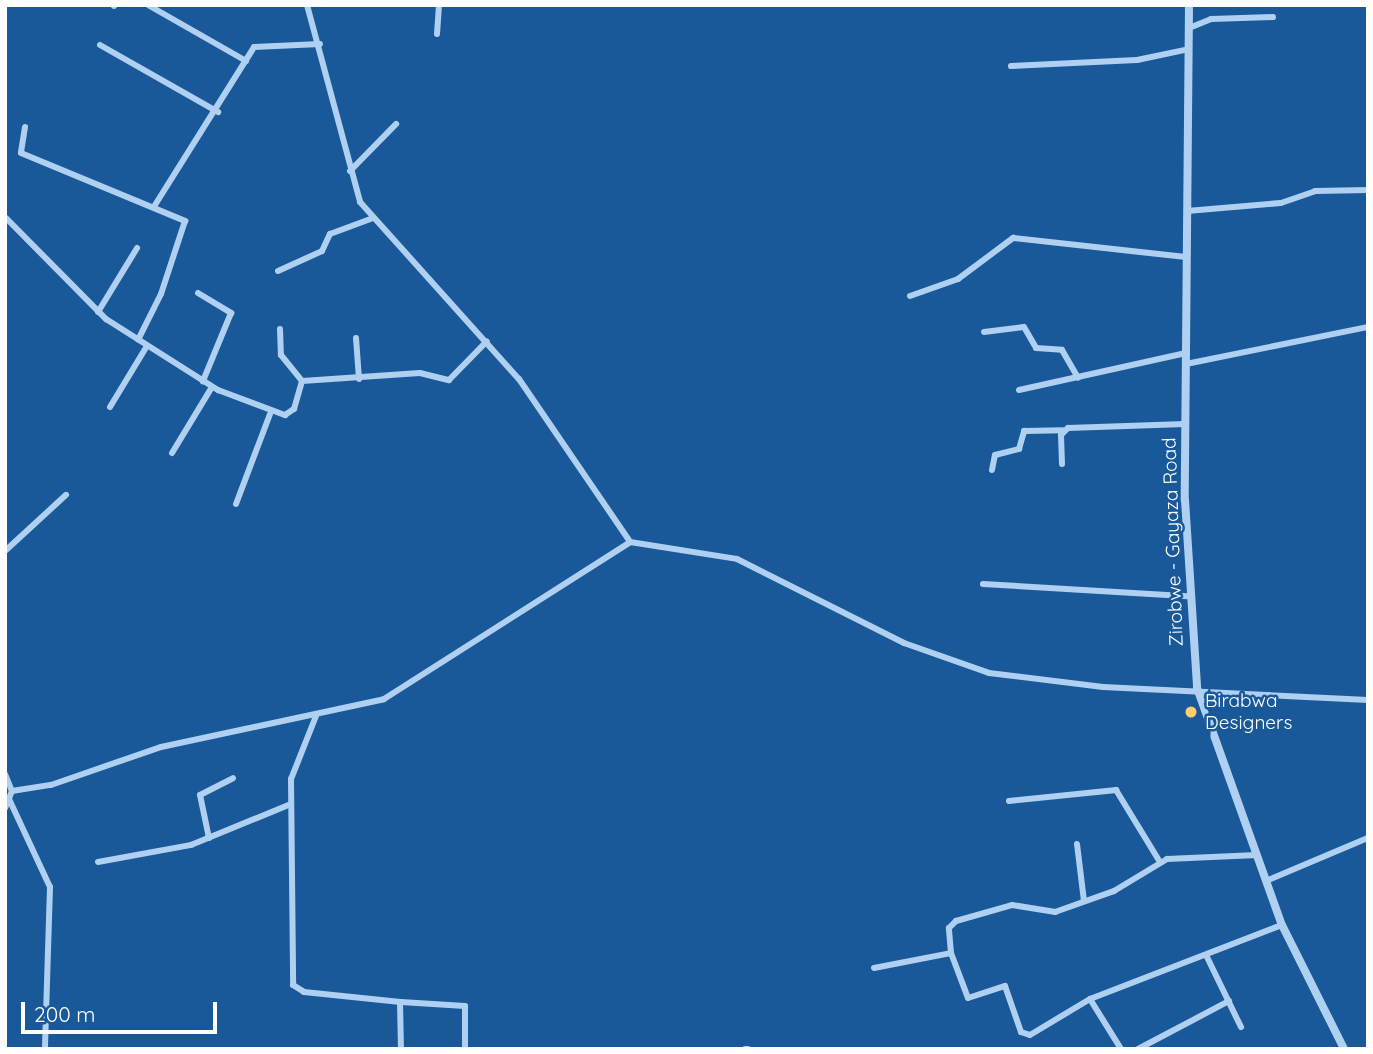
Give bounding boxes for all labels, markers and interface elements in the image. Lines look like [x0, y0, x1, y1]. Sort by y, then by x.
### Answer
street label: Zirobwe - Gayaza Road [1158, 437, 1188, 647]
place label: Birabwa Designers [1205, 690, 1292, 734]
marker: Birabwa Designers [1183, 704, 1199, 720]
scale bar [24, 988, 220, 1032]
text: 200 m [34, 1001, 96, 1027]

